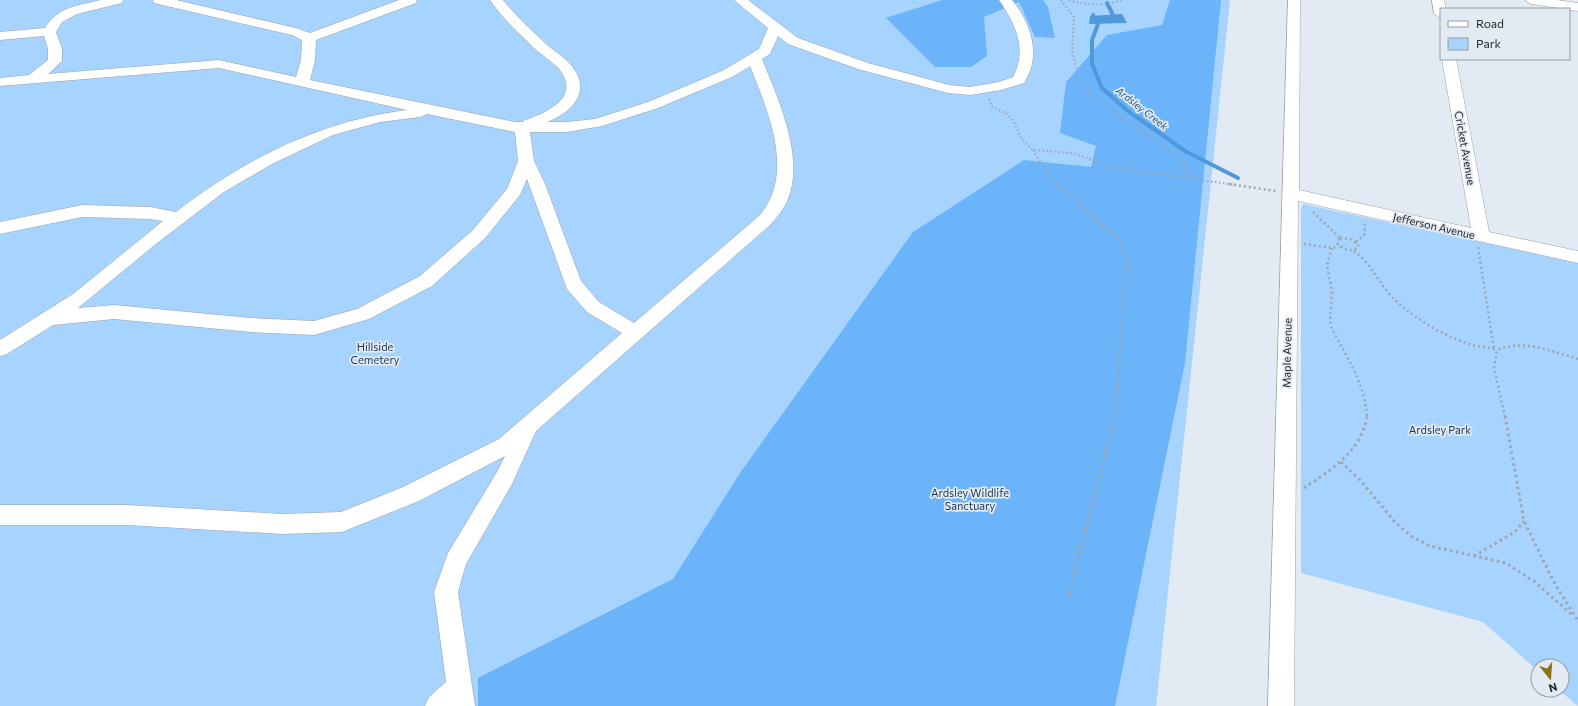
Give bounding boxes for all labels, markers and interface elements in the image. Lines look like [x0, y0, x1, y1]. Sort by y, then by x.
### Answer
legend [1440, 8, 1570, 60]
text: Road [1476, 16, 1504, 30]
text: Park [1476, 36, 1502, 50]
water label: Ardsley Creek [1113, 83, 1171, 132]
street label: Cricket Avenue [1453, 110, 1478, 186]
street label: Jefferson Avenue [1392, 210, 1477, 242]
street label: Maple Avenue [1279, 318, 1294, 388]
park label: Hillside Cemetery [351, 340, 400, 366]
park label: Ardsley Park [1409, 423, 1471, 436]
park label: Ardsley Wildlife Sanctuary [931, 486, 1009, 512]
north arrow [1530, 658, 1570, 698]
text: N [1547, 681, 1559, 695]

